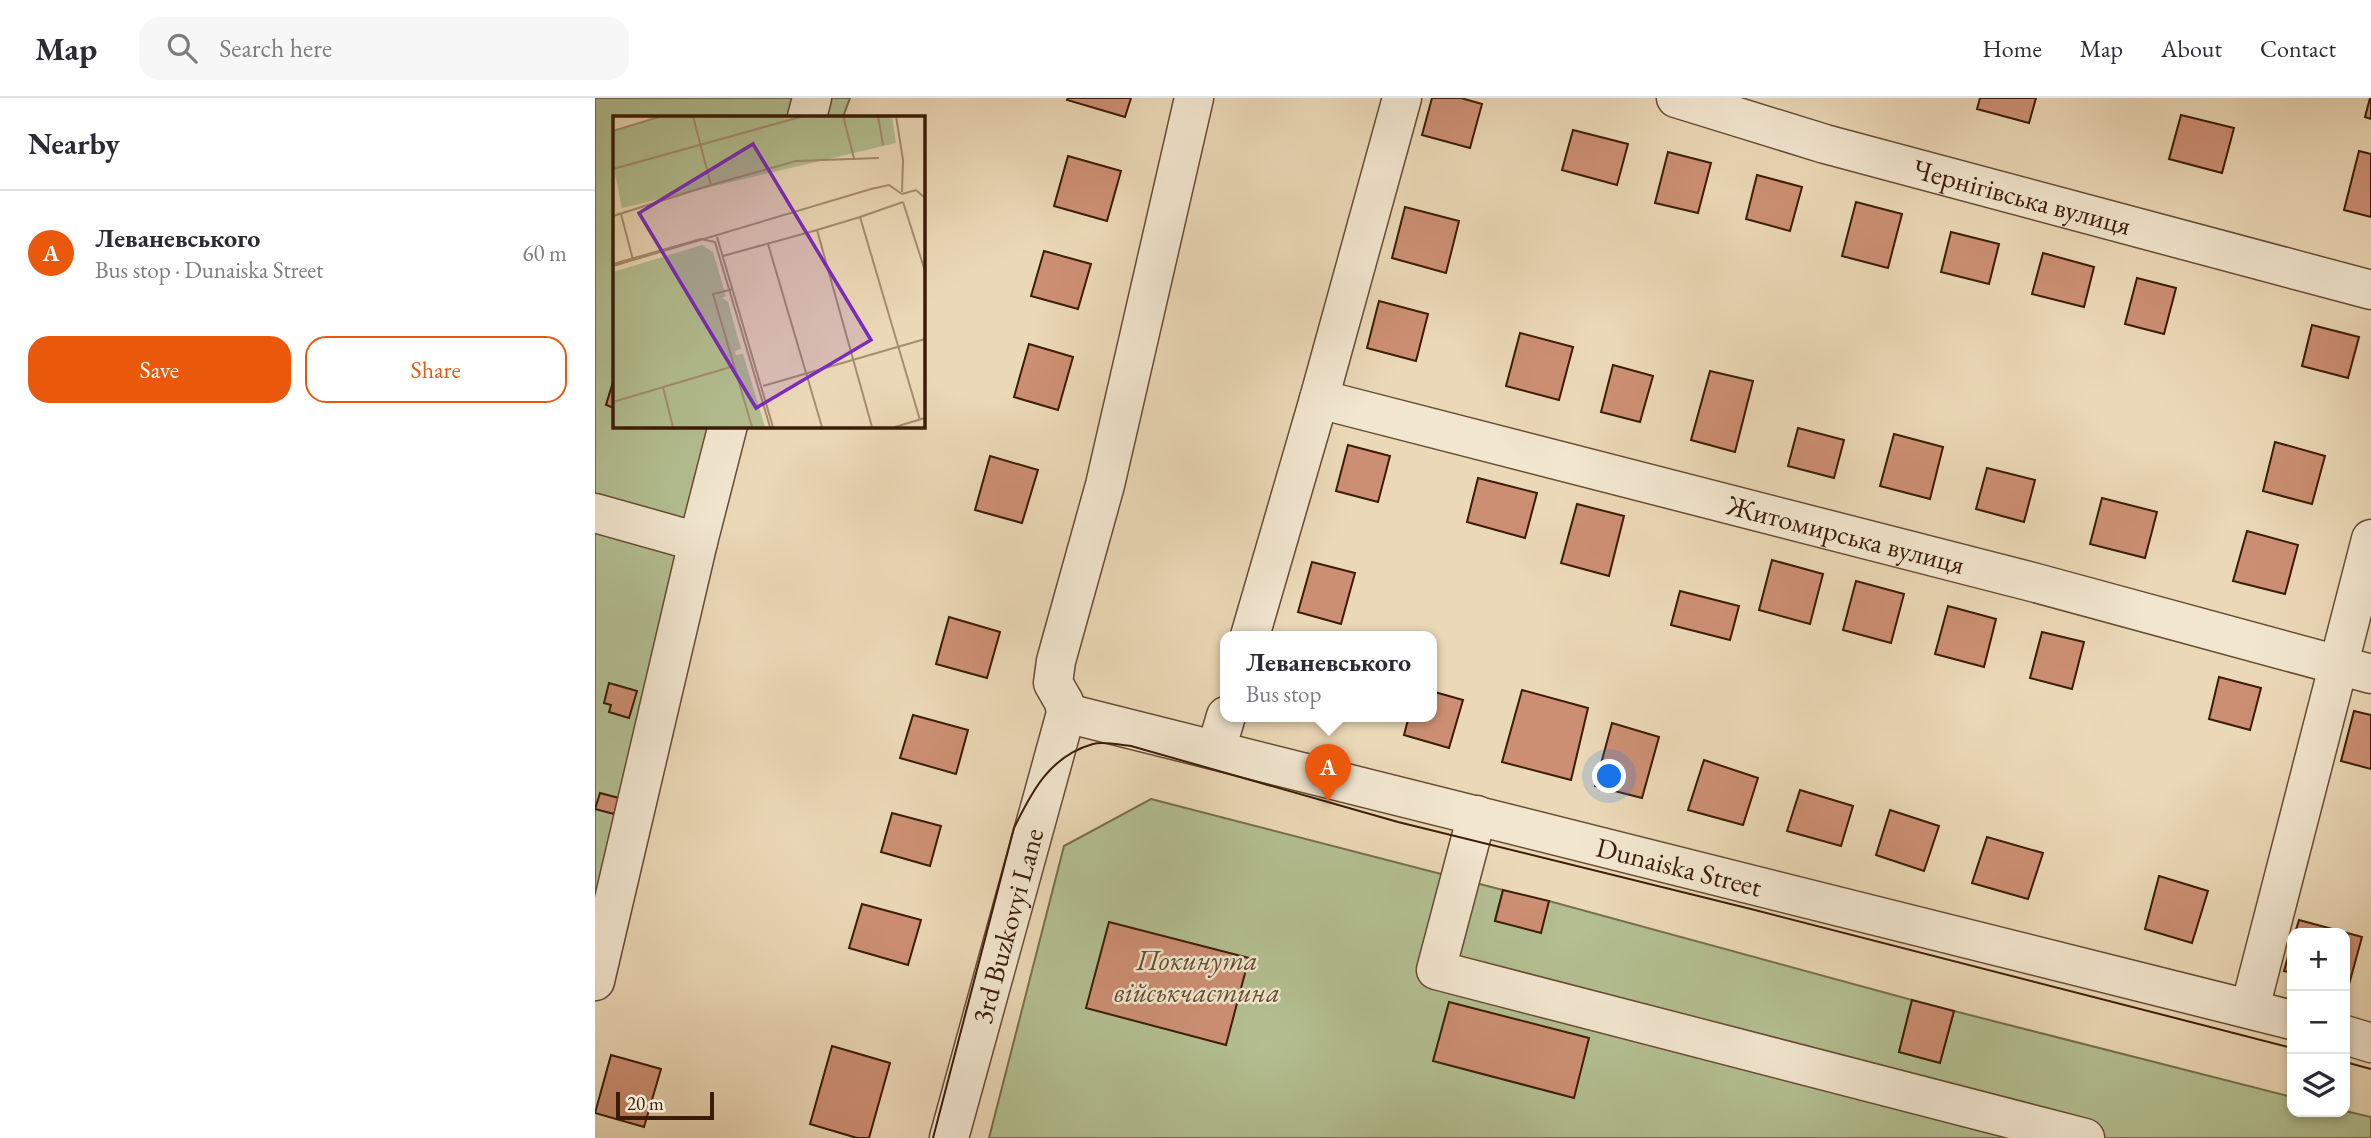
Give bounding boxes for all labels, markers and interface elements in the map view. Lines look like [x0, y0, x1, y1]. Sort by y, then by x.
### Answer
search box [139, 17, 629, 80]
text: Map [35, 27, 97, 70]
icon: search [163, 29, 201, 67]
text: Search here [219, 31, 332, 65]
text: Home [1982, 33, 2042, 64]
text: Map [2080, 33, 2123, 64]
text: About [2161, 33, 2222, 64]
text: Contact [2260, 33, 2336, 64]
inset map [613, 116, 924, 427]
text: Nearby [28, 124, 120, 163]
street label: Чернігівська вулиця [1909, 150, 2135, 243]
text: Леваневського [95, 221, 260, 255]
text: A [43, 238, 59, 268]
text: 60 m [522, 238, 567, 268]
text: Bus stop · Dunaiska Street [95, 255, 323, 285]
button: Save [28, 336, 291, 403]
button: Share [305, 336, 567, 403]
street label: Житомирська вулиця [1722, 486, 1969, 582]
popup [1220, 631, 1437, 722]
text: Леваневського [1246, 645, 1411, 679]
text: Bus stop [1246, 679, 1321, 709]
pin: A [1305, 744, 1351, 802]
your location [1592, 759, 1626, 793]
street label: 3rd Buzkovyi Lane [963, 824, 1051, 1028]
street label: Dunaiska Street [1593, 828, 1766, 905]
map controls [2287, 928, 2350, 1117]
button: + [2287, 928, 2350, 991]
park label: Покинута військчастина [1114, 942, 1280, 1010]
button: − [2287, 991, 2350, 1054]
button: layers [2287, 1054, 2350, 1117]
scale bar [616, 1089, 714, 1121]
text: 20 m [627, 1091, 664, 1116]

